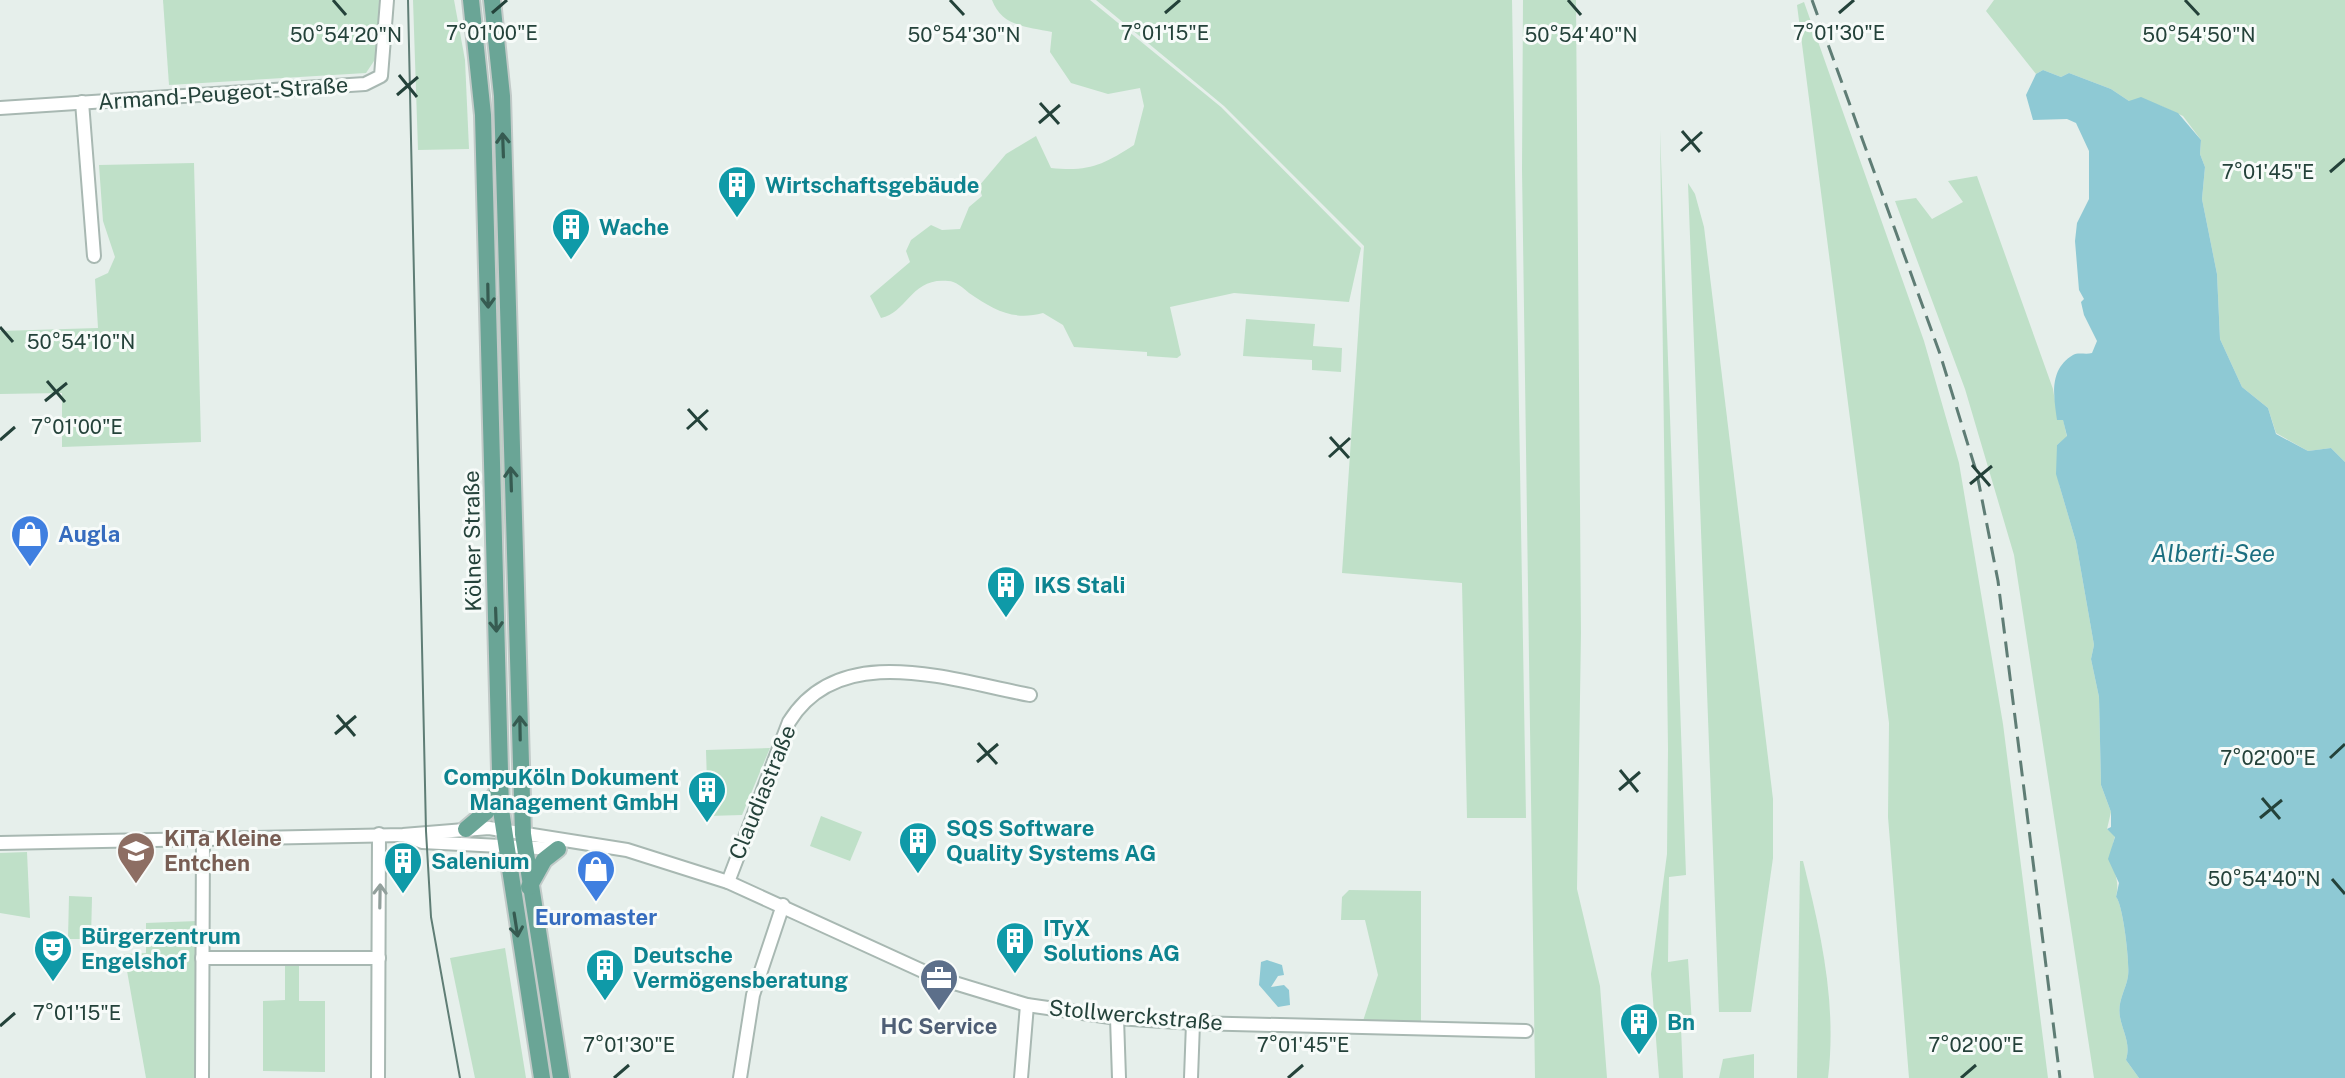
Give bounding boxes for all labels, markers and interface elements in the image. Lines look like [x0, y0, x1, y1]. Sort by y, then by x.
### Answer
text: 7°01'00"E [446, 21, 538, 45]
text: 7°01'15"E [1121, 21, 1209, 45]
text: 7°01'30"E [1793, 21, 1885, 45]
text: 50°54'20"N [290, 23, 402, 47]
text: 50°54'30"N [908, 23, 1020, 47]
text: 50°54'40"N [1524, 23, 1638, 47]
text: 50°54'50"N [2142, 23, 2256, 47]
street label: Armand-Peugeot-Straße [97, 71, 349, 115]
one-way arrow [496, 132, 511, 159]
text: 7°01'45"E [2222, 160, 2314, 184]
building icon: Wirtschaftsgebäude [716, 164, 758, 219]
place label: Wirtschaftsgebäude [765, 172, 979, 198]
building icon: Wache [550, 206, 592, 261]
place label: Wache [599, 214, 669, 240]
one-way arrow [481, 282, 496, 309]
text: 50°54'10"N [27, 330, 135, 354]
text: 7°01'00"E [31, 415, 123, 439]
one-way arrow [503, 466, 519, 493]
street label: Kölner Straße [458, 470, 486, 612]
shop icon: Augla [9, 513, 51, 568]
place label: Augla [58, 521, 120, 547]
water label: Alberti-See [2151, 539, 2275, 567]
building icon: IKS Stali [985, 564, 1027, 619]
place label: IKS Stali [1034, 572, 1125, 598]
one-way arrow [488, 606, 503, 633]
one-way arrow [513, 715, 528, 742]
street label: Claudiastraße [723, 721, 801, 863]
text: 7°02'00"E [2220, 746, 2316, 770]
place label: CompuKöln Dokument Management GmbH [443, 764, 679, 815]
building icon: CompuKöln Dokument Management GmbH [686, 769, 728, 824]
place label: SQS Software Quality Systems AG [946, 815, 1156, 866]
building icon: SQS Software Quality Systems AG [897, 820, 939, 875]
place label: KiTa Kleine Entchen [164, 825, 282, 876]
school or university icon: KiTa Kleine Entchen [115, 830, 157, 885]
building icon: Salenium [382, 840, 424, 895]
place label: Salenium [431, 848, 530, 874]
shop icon: Euromaster [575, 848, 617, 903]
text: 50°54'40"N [2207, 867, 2321, 891]
one-way arrow [372, 883, 387, 910]
place label: Euromaster [535, 904, 657, 930]
one-way arrow [509, 912, 524, 937]
place label: ITyX Solutions AG [1043, 915, 1180, 966]
building icon: ITyX Solutions AG [994, 920, 1036, 975]
place label: Bürgerzentrum Engelshof [81, 923, 241, 974]
theatre icon: Bürgerzentrum Engelshof [32, 928, 74, 983]
place label: Deutsche Vermögensberatung [633, 942, 848, 993]
building icon: Deutsche Vermögensberatung [584, 947, 626, 1002]
office icon: HC Service [918, 957, 960, 1012]
street label: Stollwerckstraße [1048, 994, 1224, 1036]
text: 7°01'15"E [33, 1001, 121, 1025]
building icon: Bn [1618, 1001, 1660, 1056]
place label: Bn [1667, 1009, 1695, 1035]
place label: HC Service [881, 1013, 997, 1039]
text: 7°01'30"E [583, 1033, 675, 1057]
text: 7°01'45"E [1257, 1033, 1349, 1057]
text: 7°02'00"E [1928, 1033, 2024, 1057]

